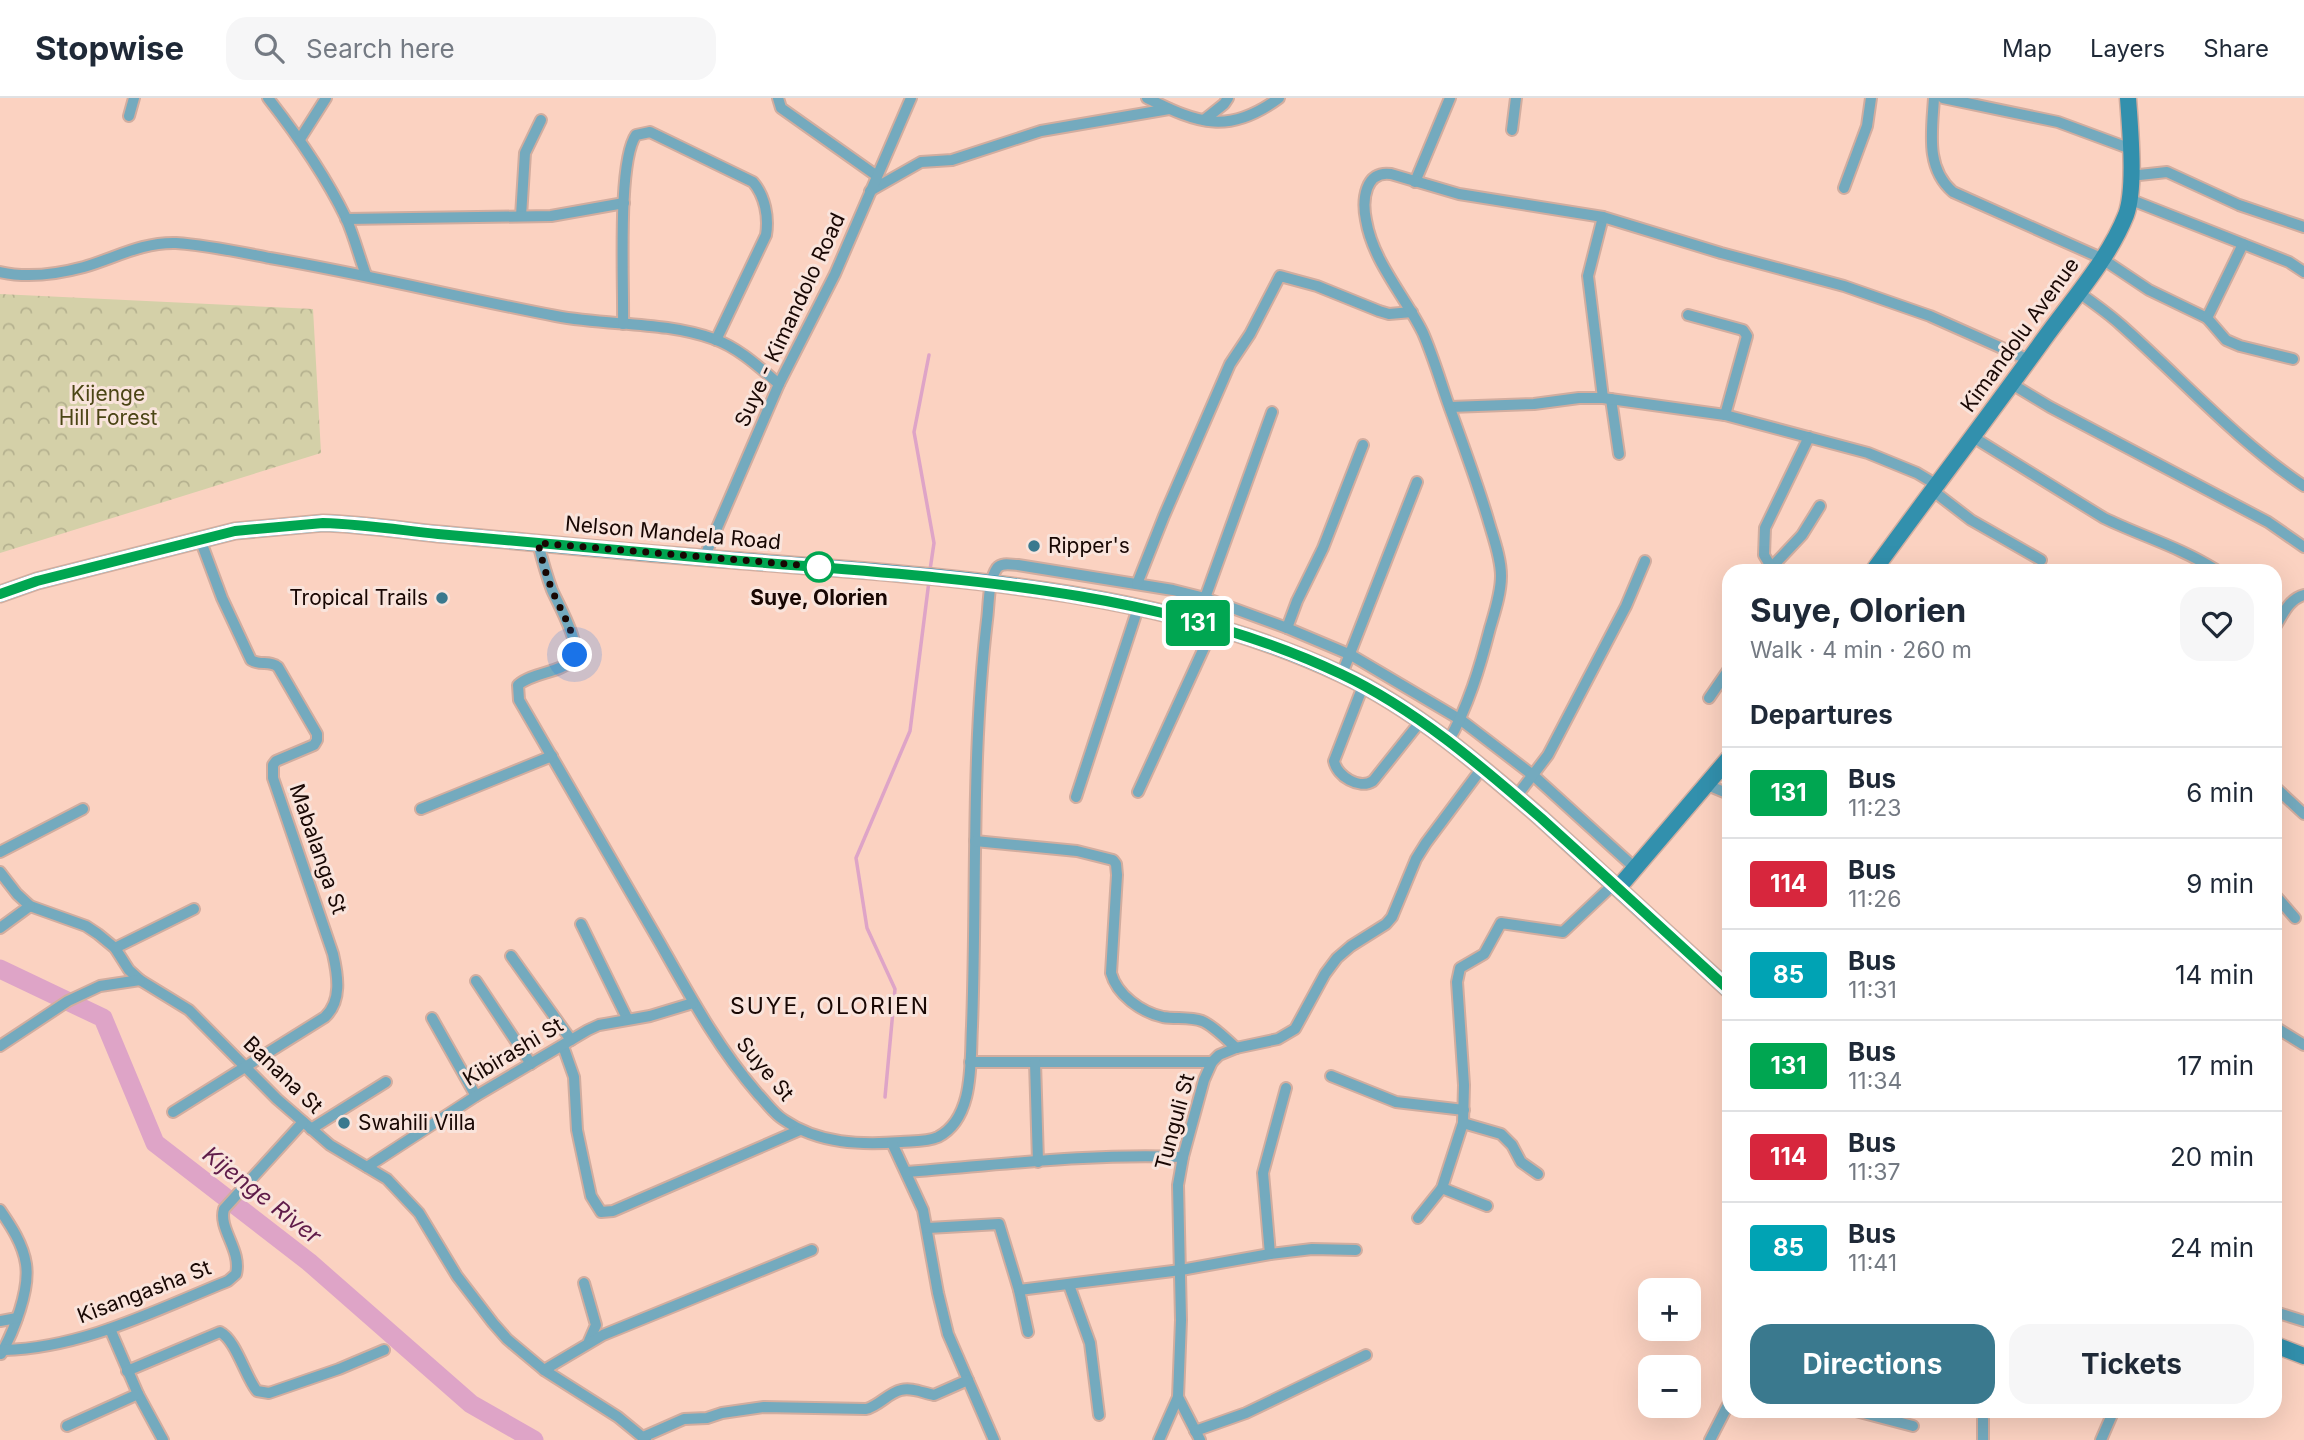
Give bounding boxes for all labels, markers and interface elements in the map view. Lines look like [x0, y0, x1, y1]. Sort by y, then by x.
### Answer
search box [226, 17, 716, 80]
text: Stopwise [35, 28, 184, 68]
icon: search [250, 29, 288, 67]
text: Search here [306, 33, 455, 64]
text: Map [2002, 34, 2052, 63]
text: Layers [2090, 34, 2165, 63]
text: Share [2203, 34, 2269, 63]
street label: Suye - Kimandolo Road [729, 209, 850, 431]
street label: Kimandolu Avenue [1955, 253, 2084, 417]
park label: Kijenge Hill Forest [59, 381, 157, 430]
street label: Nelson Mandela Road [564, 511, 782, 554]
place label: Ripper's [1048, 533, 1130, 558]
marker: Ripper's [1026, 538, 1042, 554]
marker: Suye, Olorien [804, 552, 834, 582]
place label: Tropical Trails [289, 585, 428, 610]
place label: Suye, Olorien [750, 585, 888, 610]
button: heart [2180, 587, 2254, 661]
marker: Tropical Trails [434, 590, 450, 606]
text: Suye, Olorien [1750, 590, 1966, 630]
line badge: 131 [1158, 600, 1238, 646]
text: 131 [1180, 608, 1216, 637]
text: Walk · 4 min · 260 m [1750, 636, 1972, 664]
your location [557, 637, 592, 672]
text: Departures [1750, 699, 1893, 730]
text: Bus [1848, 763, 1896, 794]
text: 6 min [2186, 777, 2254, 808]
text: 131 [1770, 778, 1807, 807]
street label: Mabalanga St [285, 781, 352, 917]
text: 11:23 [1848, 794, 1902, 822]
text: Bus [1848, 854, 1896, 885]
text: 9 min [2186, 868, 2254, 899]
text: 114 [1770, 869, 1807, 898]
text: 11:26 [1848, 885, 1902, 913]
text: Bus [1848, 945, 1896, 976]
text: 14 min [2175, 959, 2254, 990]
text: 85 [1773, 960, 1804, 989]
text: 11:31 [1848, 976, 1897, 1004]
district label: SUYE, OLORIEN [730, 992, 930, 1020]
street label: Kibirashi St [458, 1012, 567, 1091]
street label: Banana St [239, 1031, 328, 1119]
street label: Suye St [731, 1032, 799, 1106]
text: Bus [1848, 1036, 1896, 1067]
text: 17 min [2177, 1050, 2254, 1081]
text: 131 [1770, 1051, 1807, 1080]
text: 11:34 [1848, 1067, 1902, 1095]
street label: Tunguli St [1150, 1071, 1199, 1173]
place label: Swahili Villa [358, 1110, 476, 1135]
marker: Swahili Villa [336, 1115, 352, 1131]
text: Bus [1848, 1127, 1896, 1158]
water label: Kijenge River [197, 1140, 328, 1251]
text: 20 min [2170, 1141, 2254, 1172]
text: 114 [1770, 1142, 1807, 1171]
text: 11:37 [1848, 1158, 1901, 1186]
text: Bus [1848, 1218, 1896, 1249]
text: 24 min [2170, 1232, 2254, 1263]
text: 85 [1773, 1233, 1804, 1262]
text: 11:41 [1848, 1249, 1897, 1277]
street label: Kisangasha St [74, 1255, 214, 1328]
map controls [1638, 1278, 1701, 1418]
button: + [1638, 1278, 1701, 1341]
button: Directions [1750, 1324, 1995, 1404]
button: Tickets [2009, 1324, 2254, 1404]
button: − [1638, 1355, 1701, 1418]

